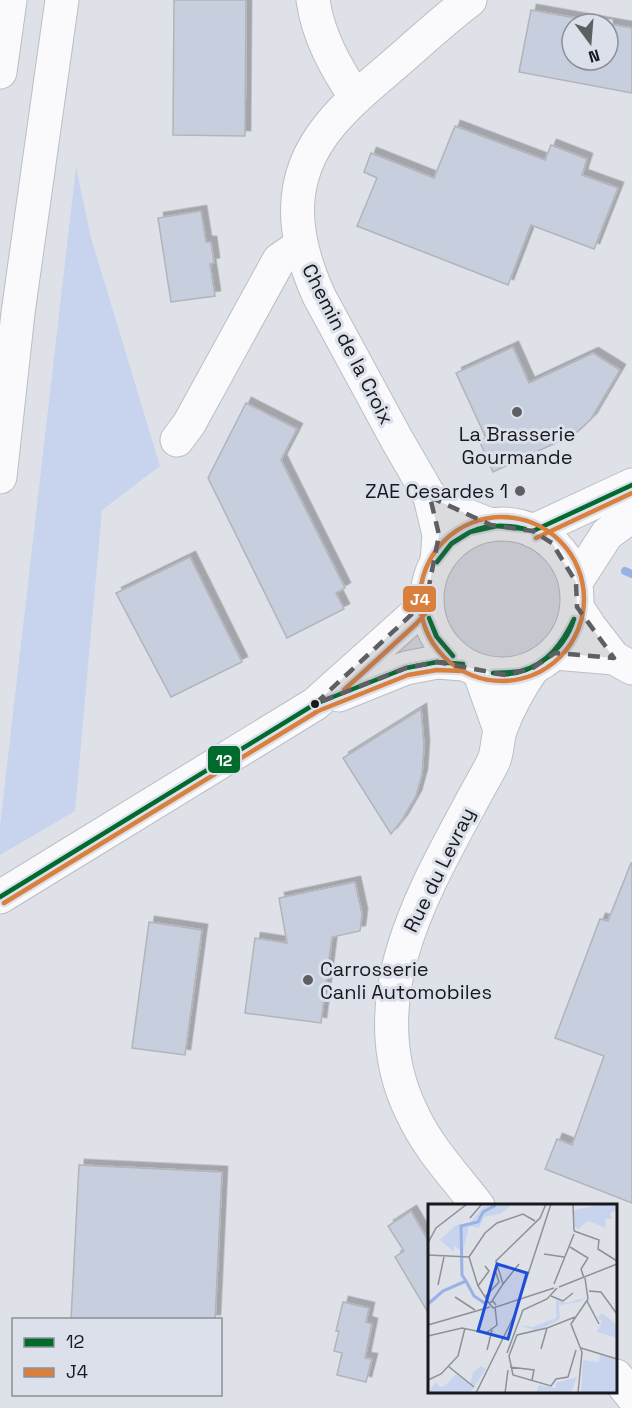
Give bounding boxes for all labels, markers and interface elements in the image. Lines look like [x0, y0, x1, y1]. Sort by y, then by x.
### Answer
north arrow [560, 12, 620, 72]
text: N [586, 44, 602, 68]
street label: Chemin de la Croix [296, 259, 400, 429]
marker: La Brasserie Gourmande [510, 405, 524, 419]
place label: La Brasserie Gourmande [459, 421, 575, 470]
place label: ZAE Cesardes 1 [365, 478, 508, 504]
marker: ZAE Cesardes 1 [513, 484, 527, 498]
line badge: J4 [402, 585, 437, 613]
text: J4 [410, 589, 430, 610]
unlabelled marker [309, 698, 321, 710]
line badge: 12 [207, 745, 241, 774]
text: 12 [216, 750, 232, 771]
street label: Rue du Levray [398, 803, 480, 937]
place label: Carrosserie Canli Automobiles [320, 956, 492, 1005]
marker: Carrosserie Canli Automobiles [301, 973, 315, 987]
inset map [428, 1204, 617, 1393]
legend [12, 1318, 222, 1396]
text: 12 [66, 1330, 84, 1353]
text: J4 [66, 1360, 88, 1383]

